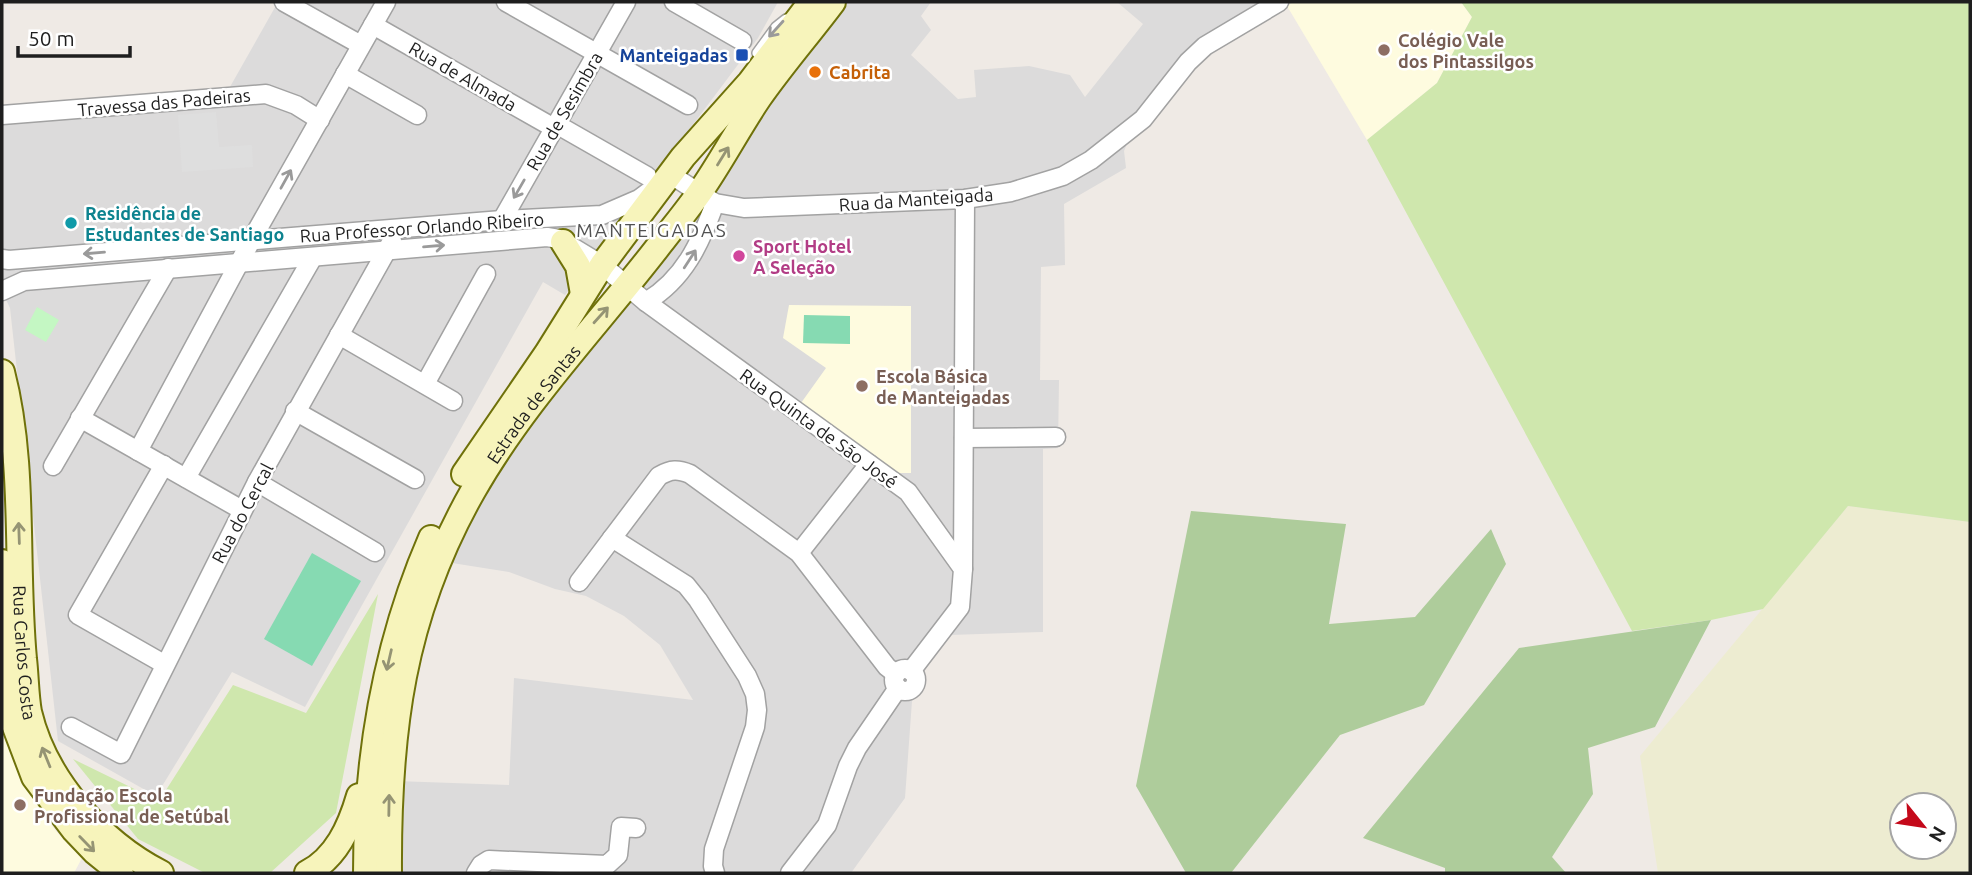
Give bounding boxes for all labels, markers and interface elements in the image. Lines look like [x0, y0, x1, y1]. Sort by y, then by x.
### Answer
scale bar [18, 14, 130, 58]
one-way arrow [768, 20, 784, 38]
text: 50 m [28, 26, 75, 50]
place label: Colégio Vale dos Pintassilgos [1398, 30, 1534, 71]
street label: Rua de Almada [406, 37, 520, 115]
marker: Colégio Vale dos Pintassilgos [1376, 42, 1392, 58]
place label: Manteigadas [619, 45, 728, 65]
marker: Manteigadas [734, 47, 750, 63]
street label: Rua de Sesimbra [522, 48, 606, 174]
place label: Cabrita [829, 62, 891, 82]
marker: Cabrita [807, 64, 823, 80]
street label: Travessa das Padeiras [77, 84, 251, 120]
one-way arrow [715, 147, 730, 166]
one-way arrow [279, 170, 293, 190]
one-way arrow [512, 178, 525, 199]
street label: Rua da Manteigada [838, 184, 994, 214]
place label: Residência de Estudantes de Santiago [85, 203, 284, 244]
street label: Rua Professor Orlando Ribeiro [299, 208, 545, 246]
marker: Residência de Estudantes de Santiago [63, 215, 79, 231]
district label: MANTEIGADAS [576, 219, 728, 241]
place label: Sport Hotel A Seleção [753, 236, 852, 278]
one-way arrow [422, 239, 445, 252]
one-way arrow [83, 247, 106, 260]
marker: Sport Hotel A Seleção [731, 248, 747, 264]
one-way arrow [683, 250, 697, 270]
one-way arrow [593, 306, 609, 324]
street label: Estrada de Santas [482, 341, 584, 467]
street label: Rua Quinta de São José [736, 364, 901, 493]
place label: Escola Básica de Manteigadas [876, 366, 1010, 407]
marker: Escola Básica de Manteigadas [854, 378, 870, 394]
street label: Rua do Cercal [207, 459, 277, 566]
one-way arrow [12, 522, 25, 545]
street label: Rua Carlos Costa [10, 585, 41, 722]
one-way arrow [382, 648, 395, 671]
one-way arrow [39, 747, 52, 768]
place label: Fundação Escola Profissional de Setúbal [34, 785, 230, 826]
north arrow [1888, 791, 1958, 861]
one-way arrow [382, 794, 396, 817]
marker: Fundação Escola Profissional de Setúbal [12, 797, 28, 813]
text: N [1925, 823, 1951, 846]
one-way arrow [78, 835, 95, 852]

